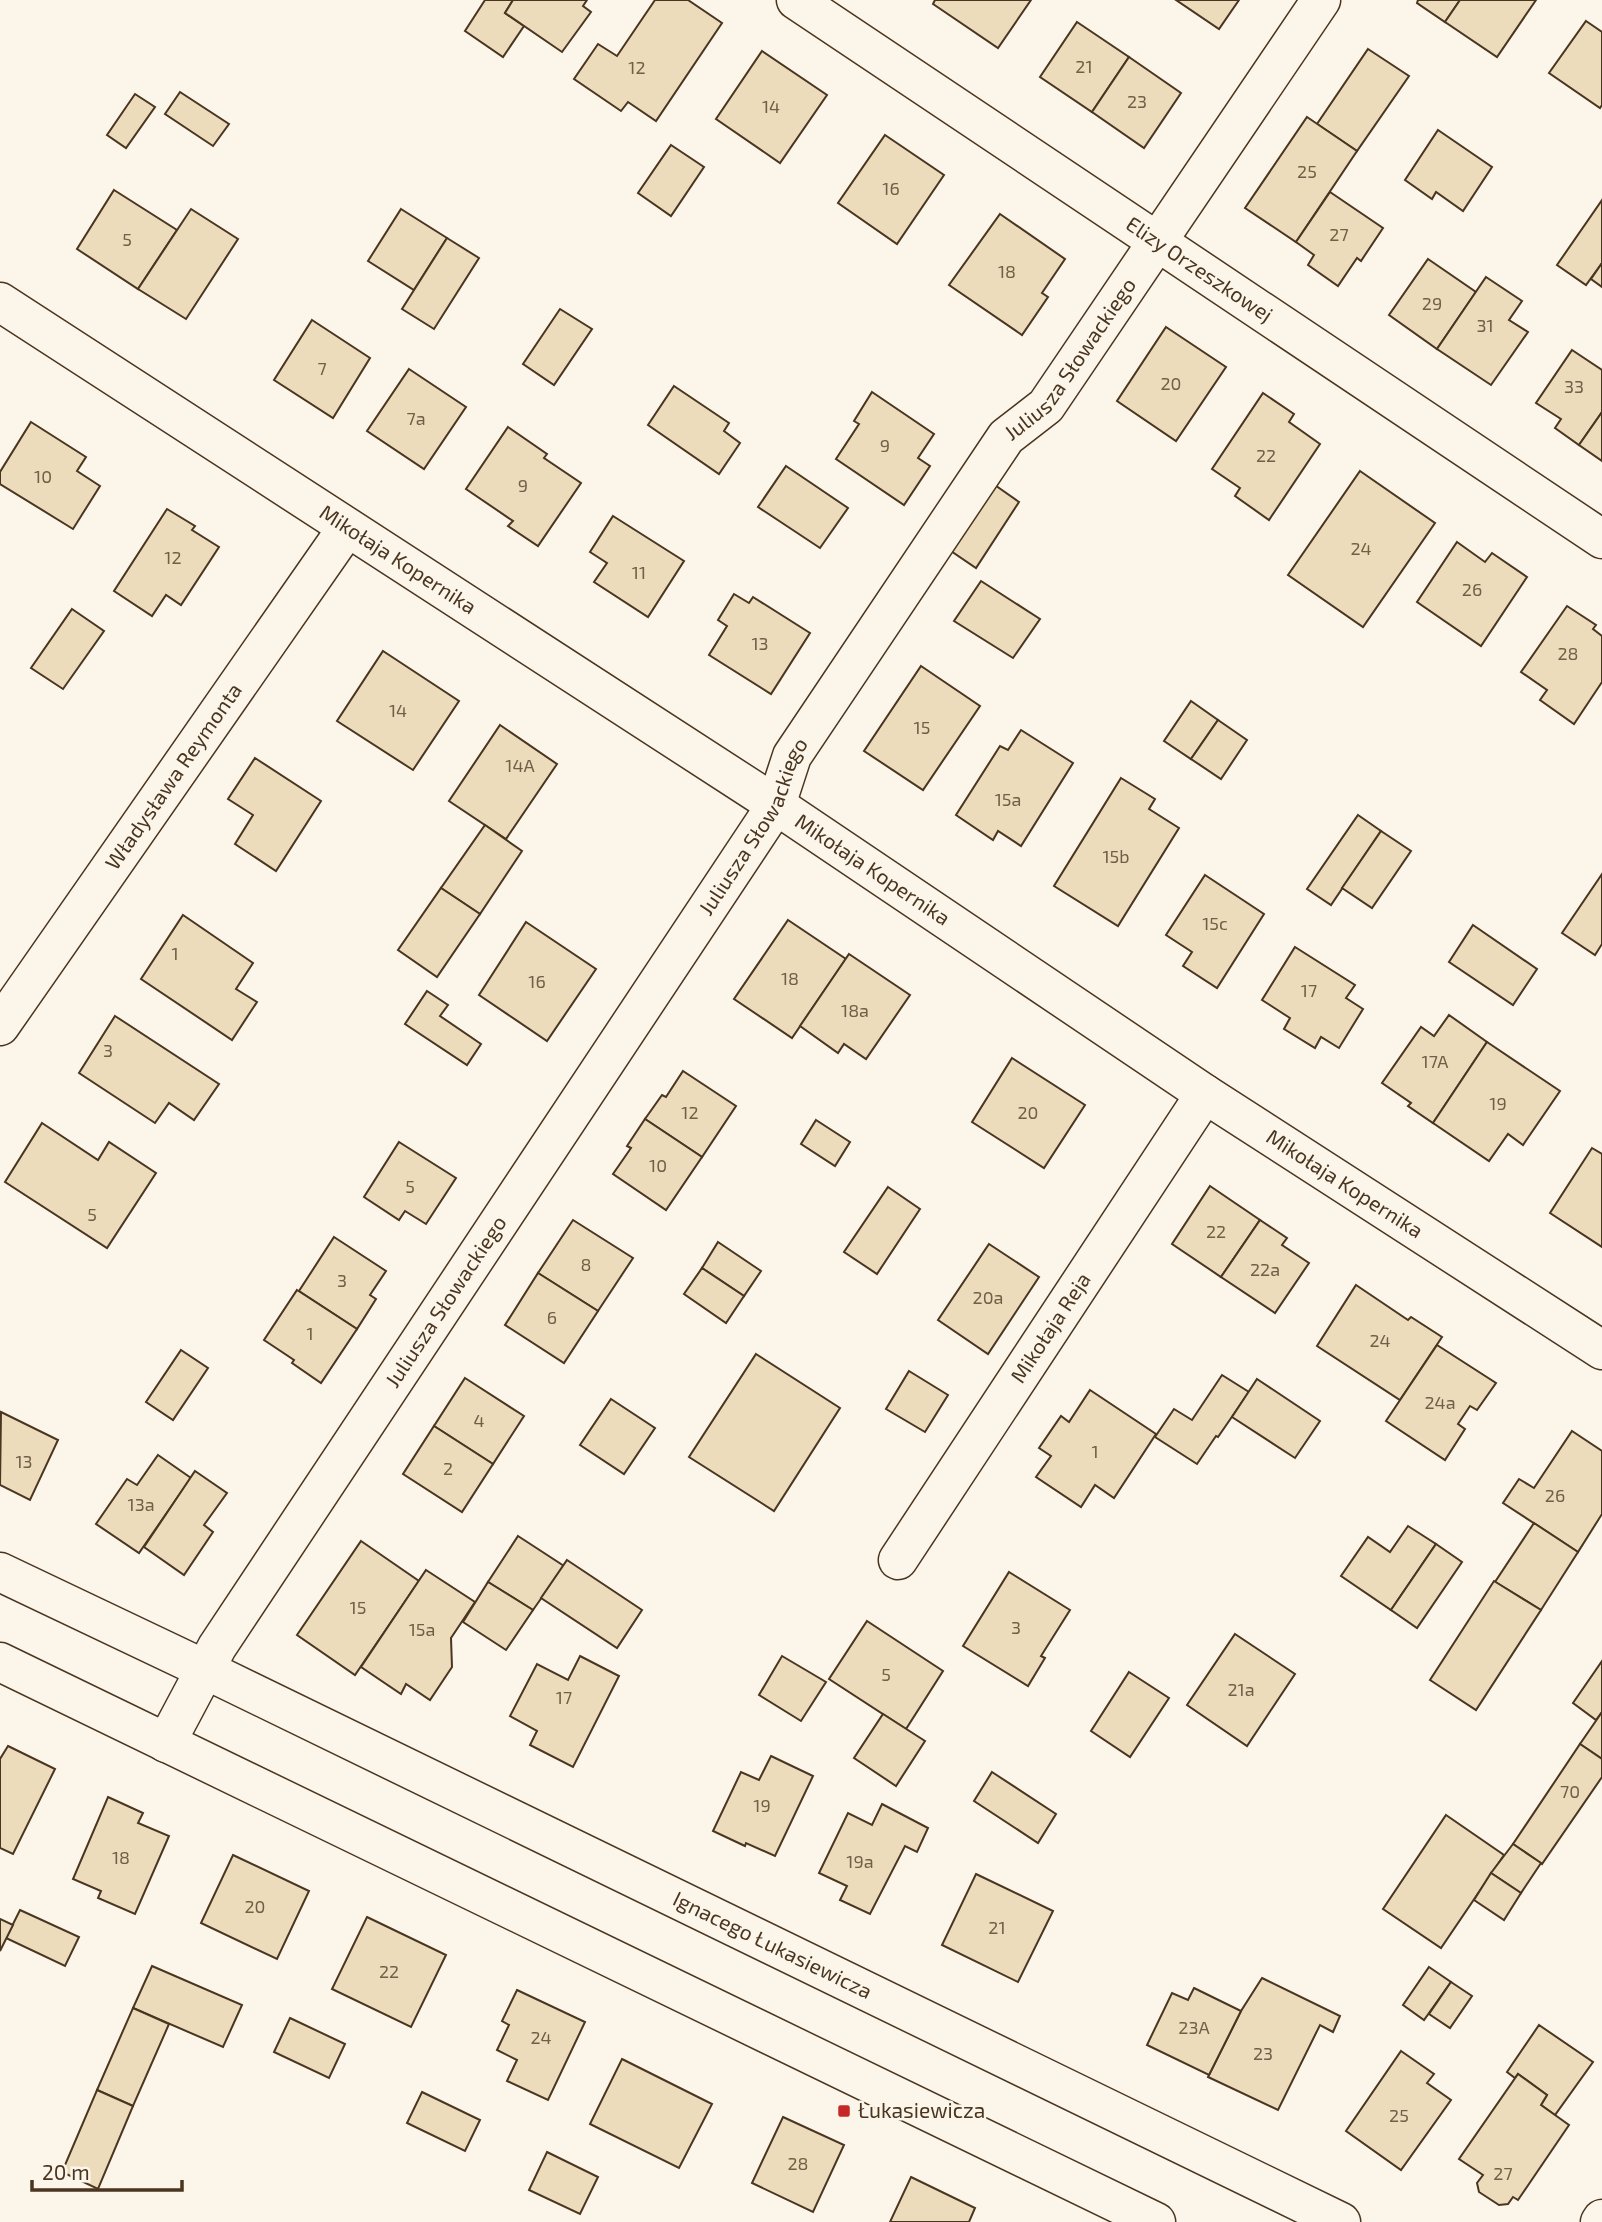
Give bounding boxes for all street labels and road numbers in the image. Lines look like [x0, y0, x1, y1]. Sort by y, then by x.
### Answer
street label: Elizy Orzeszkowej [1122, 210, 1278, 327]
street label: Juliusza Słowackiego [999, 273, 1140, 445]
street label: Mikołaja Kopernika [316, 499, 482, 618]
street label: Władysława Reymonta [99, 678, 246, 874]
street label: Juliusza Słowackiego [693, 732, 812, 919]
street label: Mikołaja Kopernika [791, 808, 955, 930]
street label: Mikołaja Kopernika [1262, 1123, 1428, 1242]
street label: Juliusza Słowackiego [379, 1211, 511, 1391]
street label: Mikołaja Reja [1004, 1267, 1095, 1387]
street label: Ignacego Łukasiewicza [670, 1885, 877, 2003]

